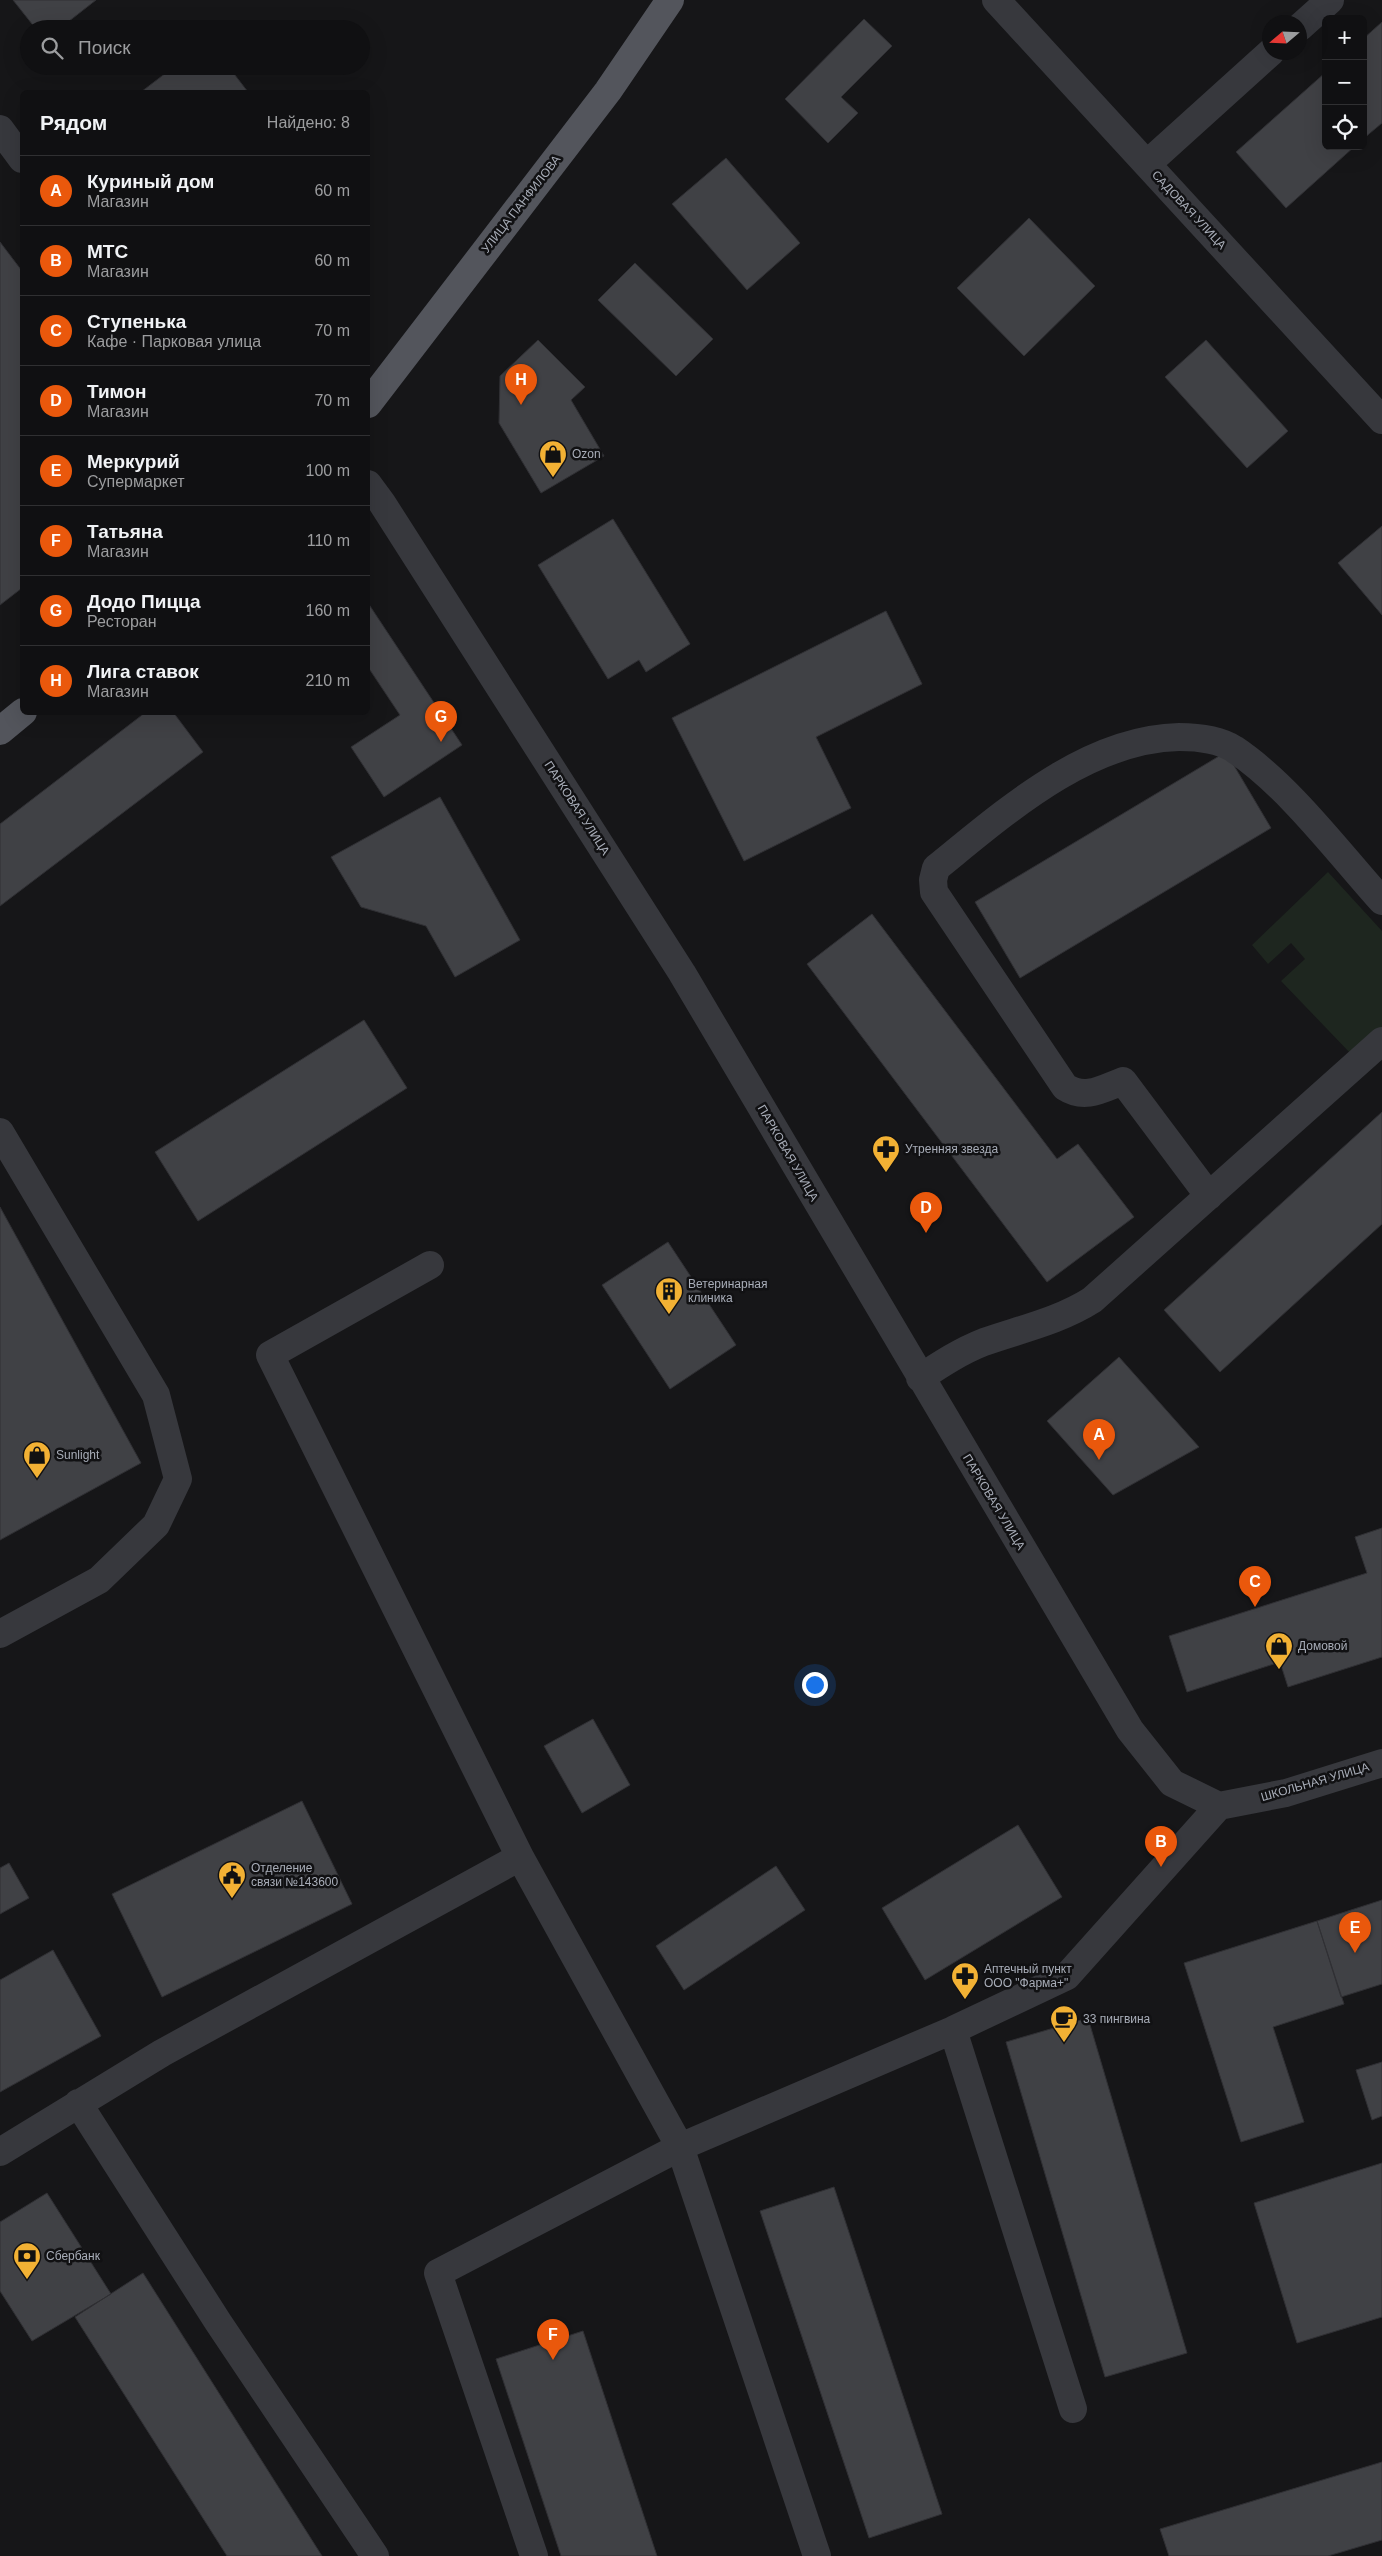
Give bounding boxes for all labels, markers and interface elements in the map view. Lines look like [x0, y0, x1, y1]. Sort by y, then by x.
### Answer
north arrow [1262, 15, 1307, 60]
map controls [1322, 15, 1367, 150]
button: + [1322, 15, 1367, 60]
search box [20, 20, 370, 75]
icon: search [38, 34, 66, 62]
text: Поиск [78, 37, 131, 58]
button: − [1322, 60, 1367, 105]
button: locate [1322, 105, 1367, 150]
text: Рядом [40, 111, 107, 134]
text: Найдено: 8 [267, 114, 350, 131]
street label: УЛИЦА ПАНФИЛОВА [479, 152, 563, 256]
street label: САДОВАЯ УЛИЦА [1149, 168, 1229, 252]
text: Куриный дом [87, 171, 214, 192]
text: A [50, 182, 62, 199]
text: 60 m [314, 182, 350, 199]
text: Магазин [87, 193, 149, 210]
text: МТС [87, 241, 128, 262]
text: B [50, 252, 62, 269]
text: 60 m [314, 252, 350, 269]
text: Магазин [87, 263, 149, 280]
text: Ступенька [87, 311, 186, 332]
text: C [50, 322, 62, 339]
text: 70 m [314, 322, 350, 339]
text: Кафе · Парковая улица [87, 333, 261, 350]
pin: H [505, 364, 537, 405]
text: Тимон [87, 381, 146, 402]
text: D [50, 392, 62, 409]
text: 70 m [314, 392, 350, 409]
text: Магазин [87, 403, 149, 420]
shop icon: Ozon [538, 439, 568, 478]
place label: Ozon [572, 447, 601, 461]
text: Меркурий [87, 451, 180, 472]
text: E [51, 462, 61, 479]
text: 100 m [306, 462, 350, 479]
text: Супермаркет [87, 473, 185, 490]
text: Татьяна [87, 521, 163, 542]
text: F [51, 532, 61, 549]
text: 110 m [307, 532, 350, 549]
text: Магазин [87, 543, 149, 560]
text: Додо Пицца [87, 591, 201, 612]
text: G [50, 602, 62, 619]
text: 160 m [306, 602, 350, 619]
text: Ресторан [87, 613, 157, 630]
text: Лига ставок [87, 661, 199, 682]
text: H [50, 672, 62, 689]
text: 210 m [306, 672, 350, 689]
text: Магазин [87, 683, 149, 700]
pin: G [425, 701, 457, 742]
street label: ПАРКОВАЯ УЛИЦА [541, 758, 613, 858]
street label: ПАРКОВАЯ УЛИЦА [755, 1102, 821, 1204]
pharmacy icon: Утренняя звезда [871, 1134, 901, 1173]
place label: Утренняя звезда [905, 1142, 998, 1156]
pin: D [910, 1192, 942, 1233]
building icon: Ветеринарная клиника [654, 1276, 684, 1315]
place label: Ветеринарная клиника [688, 1277, 767, 1305]
pin: A [1083, 1419, 1115, 1460]
shop icon: Sunlight [22, 1440, 52, 1479]
place label: Sunlight [56, 1448, 100, 1462]
street label: ПАРКОВАЯ УЛИЦА [960, 1452, 1028, 1552]
pin: C [1239, 1566, 1271, 1607]
shop icon: Домовой [1264, 1631, 1294, 1670]
place label: Домовой [1298, 1639, 1347, 1653]
your location [802, 1672, 828, 1698]
street label: ШКОЛЬНАЯ УЛИЦА [1259, 1760, 1371, 1804]
pin: B [1145, 1826, 1177, 1867]
public building icon: Отделение связи №143600 [217, 1860, 247, 1899]
place label: Отделение связи №143600 [251, 1861, 339, 1889]
pin: E [1339, 1912, 1371, 1953]
pharmacy icon: Аптечный пункт ООО "Фарма+" [950, 1961, 980, 2000]
place label: Аптечный пункт ООО "Фарма+" [984, 1962, 1072, 1990]
cafe icon: 33 пингвина [1049, 2004, 1079, 2043]
place label: 33 пингвина [1083, 2012, 1151, 2026]
bank icon: Сбербанк [12, 2241, 42, 2280]
place label: Сбербанк [46, 2249, 101, 2263]
pin: F [537, 2319, 569, 2360]

